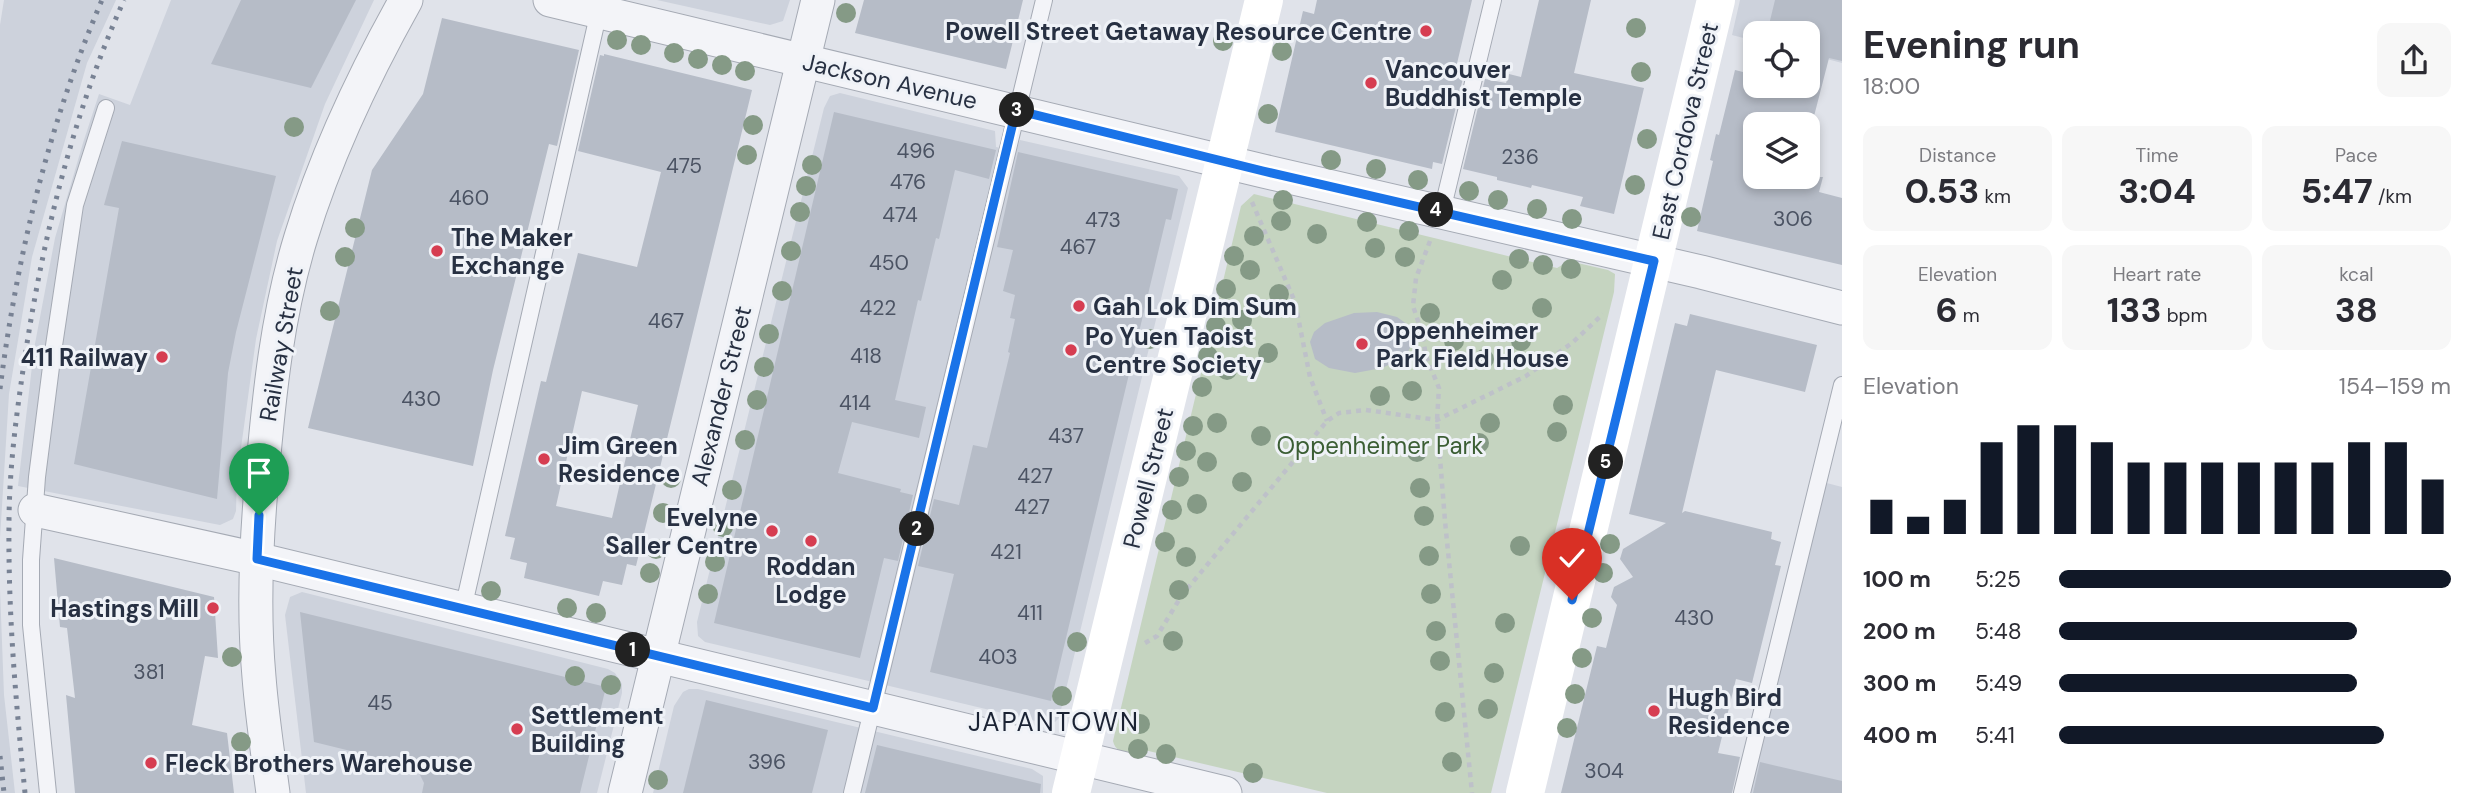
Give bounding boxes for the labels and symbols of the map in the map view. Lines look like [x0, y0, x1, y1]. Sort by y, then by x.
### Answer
place label: Powell Street Getaway Resource Centre [945, 16, 1412, 47]
street label: East Cordova Street [1645, 19, 1725, 243]
marker: Powell Street Getaway Resource Centre [1418, 23, 1434, 39]
street label: Jackson Avenue [800, 46, 980, 116]
place label: Vancouver Buddhist Temple [1385, 54, 1582, 113]
marker: Vancouver Buddhist Temple [1363, 75, 1379, 91]
pin: 3 [1000, 92, 1034, 128]
house number: 496 [896, 137, 936, 165]
house number: 236 [1501, 143, 1539, 171]
house number: 475 [666, 152, 702, 180]
house number: 476 [890, 168, 926, 196]
house number: 460 [449, 184, 489, 212]
pin: 4 [1418, 192, 1454, 228]
house number: 474 [882, 201, 918, 229]
house number: 306 [1773, 205, 1813, 233]
house number: 473 [1085, 206, 1121, 234]
place label: The Maker Exchange [451, 222, 573, 281]
house number: 467 [1060, 233, 1096, 261]
marker: The Maker Exchange [429, 243, 445, 259]
house number: 450 [869, 249, 909, 277]
street label: Railway Street [252, 264, 310, 424]
place label: Gah Lok Dim Sum [1093, 291, 1297, 322]
house number: 422 [860, 294, 896, 322]
marker: Gah Lok Dim Sum [1071, 298, 1087, 314]
street label: Alexander Street [684, 302, 758, 490]
house number: 467 [648, 307, 684, 335]
place label: Oppenheimer Park Field House [1376, 315, 1569, 374]
place label: Po Yuen Taoist Centre Society [1085, 321, 1262, 380]
marker: Oppenheimer Park Field House [1354, 336, 1370, 352]
place label: 411 Railway [20, 342, 149, 373]
house number: 418 [850, 342, 882, 370]
marker: Po Yuen Taoist Centre Society [1063, 342, 1079, 358]
marker: 411 Railway [154, 349, 170, 365]
house number: 430 [401, 385, 441, 413]
house number: 414 [839, 389, 871, 417]
street label: Powell Street [1116, 405, 1180, 551]
house number: 437 [1048, 422, 1084, 450]
place label: Jim Green Residence [558, 430, 680, 489]
park label: Oppenheimer Park [1277, 430, 1483, 461]
pin [229, 443, 289, 515]
pin: 5 [1588, 444, 1624, 480]
marker: Jim Green Residence [536, 451, 552, 467]
house number: 427 [1017, 462, 1053, 490]
house number: 427 [1014, 493, 1050, 521]
place label: Evelyne Saller Centre [605, 502, 758, 561]
pin: 2 [900, 512, 934, 546]
marker: Evelyne Saller Centre [764, 523, 780, 539]
pin [1542, 528, 1602, 600]
marker: Roddan Lodge [803, 533, 819, 549]
house number: 421 [990, 538, 1022, 566]
place label: Roddan Lodge [766, 551, 856, 610]
place label: Hastings Mill [50, 593, 199, 624]
house number: 411 [1017, 599, 1043, 627]
marker: Hastings Mill [205, 600, 221, 616]
house number: 430 [1674, 604, 1714, 632]
pin: 1 [616, 632, 650, 668]
house number: 403 [978, 643, 1018, 671]
house number: 381 [133, 658, 165, 686]
place label: Hugh Bird Residence [1668, 682, 1790, 741]
house number: 45 [367, 689, 393, 717]
place label: Settlement Building [531, 700, 664, 759]
marker: Hugh Bird Residence [1646, 703, 1662, 719]
district label: JAPANTOWN [968, 705, 1140, 739]
marker: Settlement Building [509, 721, 525, 737]
place label: Fleck Brothers Warehouse [165, 748, 473, 779]
house number: 396 [748, 748, 786, 776]
marker: Fleck Brothers Warehouse [143, 755, 159, 771]
house number: 304 [1584, 757, 1624, 785]

